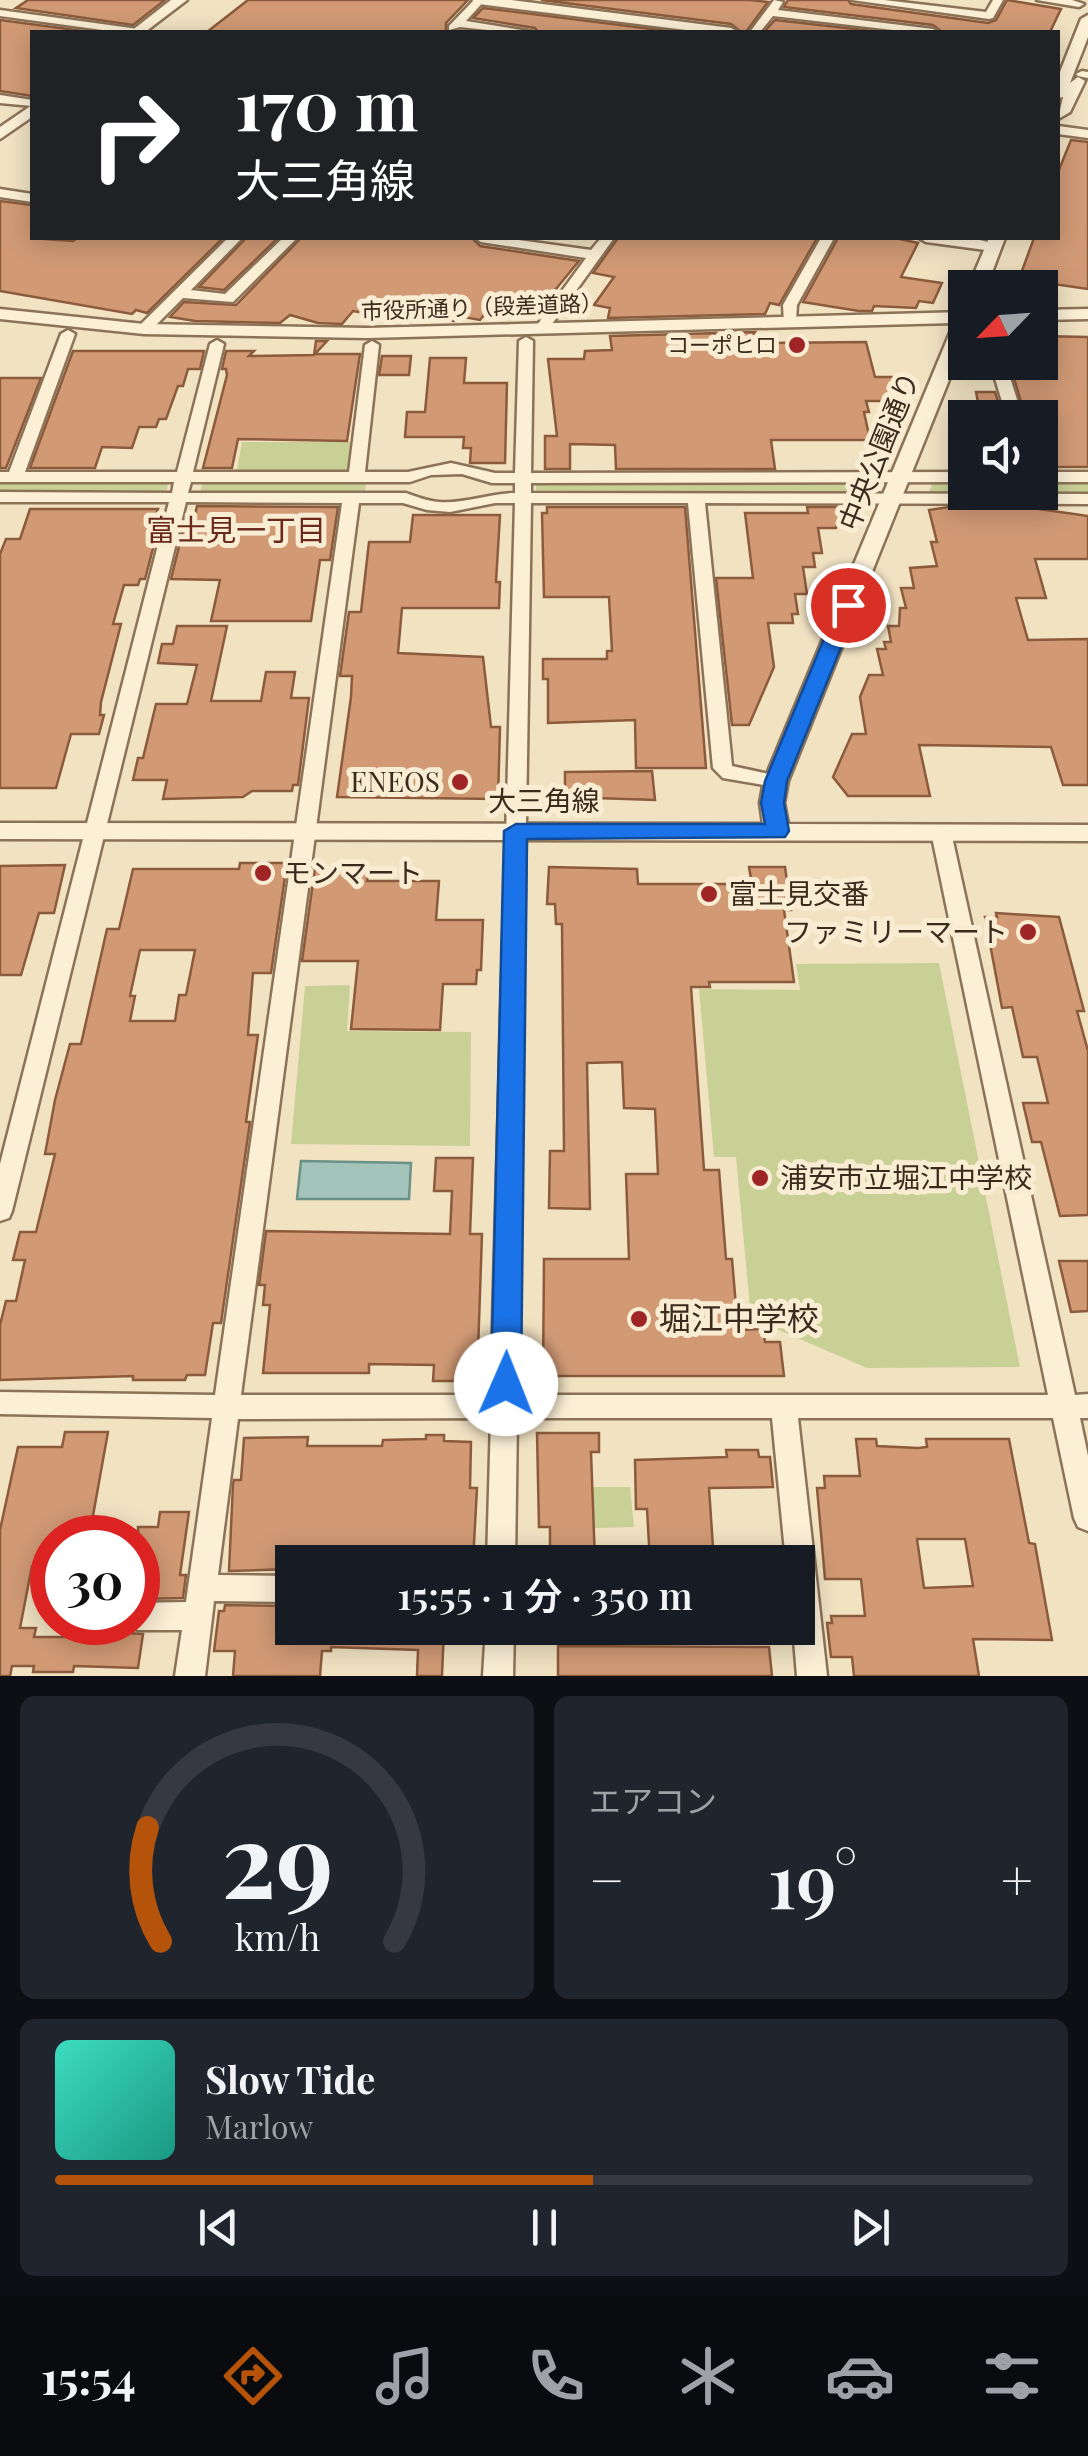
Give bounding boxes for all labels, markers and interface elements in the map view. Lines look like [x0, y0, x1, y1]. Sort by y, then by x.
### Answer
text: 170 m [235, 55, 418, 149]
icon: right [70, 70, 200, 200]
text: 大三角線 [235, 148, 415, 208]
north arrow [948, 270, 1058, 380]
map controls [948, 270, 1058, 510]
street label: 市役所通り（段差道路） [361, 287, 603, 325]
place label: コーポヒロ [667, 329, 777, 359]
marker: コーポヒロ [786, 334, 808, 356]
street label: 中央公園通り [829, 366, 926, 535]
button: sound [948, 400, 1058, 510]
district label: 富士見一丁目 [146, 509, 326, 549]
pin [806, 563, 891, 648]
icon: arrive [821, 578, 876, 633]
place label: ENEOS [350, 762, 440, 799]
marker: ENEOS [449, 771, 471, 793]
street label: 大三角線 [488, 781, 600, 818]
place label: モンマート [283, 853, 423, 890]
marker: モンマート [252, 862, 274, 884]
place label: 富士見交番 [729, 874, 869, 911]
marker: 富士見交番 [698, 883, 720, 905]
place label: ファミリーマート [784, 912, 1008, 949]
marker: ファミリーマート [1017, 921, 1039, 943]
place label: 浦安市立堀江中学校 [780, 1158, 1032, 1195]
marker: 浦安市立堀江中学校 [749, 1167, 771, 1189]
place label: 堀江中学校 [659, 1295, 819, 1338]
marker: 堀江中学校 [628, 1308, 650, 1330]
position arrow [454, 1332, 558, 1436]
speed limit sign: 30 [30, 1515, 160, 1645]
text: 15:55 · 1 分 · 350 m [397, 1569, 693, 1620]
text: エアコン [589, 1778, 717, 1821]
text: 29 [221, 1786, 333, 1925]
text: 19° [768, 1828, 858, 1928]
text: − [589, 1841, 625, 1915]
text: + [1001, 1841, 1033, 1915]
text: km/h [234, 1912, 320, 1960]
text: Slow Tide [205, 2053, 375, 2104]
text: Marlow [205, 2104, 313, 2147]
icon: previous [191, 2200, 246, 2255]
icon: pause [517, 2200, 572, 2255]
icon: next [843, 2200, 898, 2255]
icon: directions [218, 2341, 288, 2411]
icon: music [370, 2341, 440, 2411]
icon: phone [521, 2341, 591, 2411]
icon: climate [673, 2341, 743, 2411]
icon: car [825, 2341, 895, 2411]
icon: filters [977, 2341, 1047, 2411]
text: 15:54 [41, 2346, 136, 2406]

